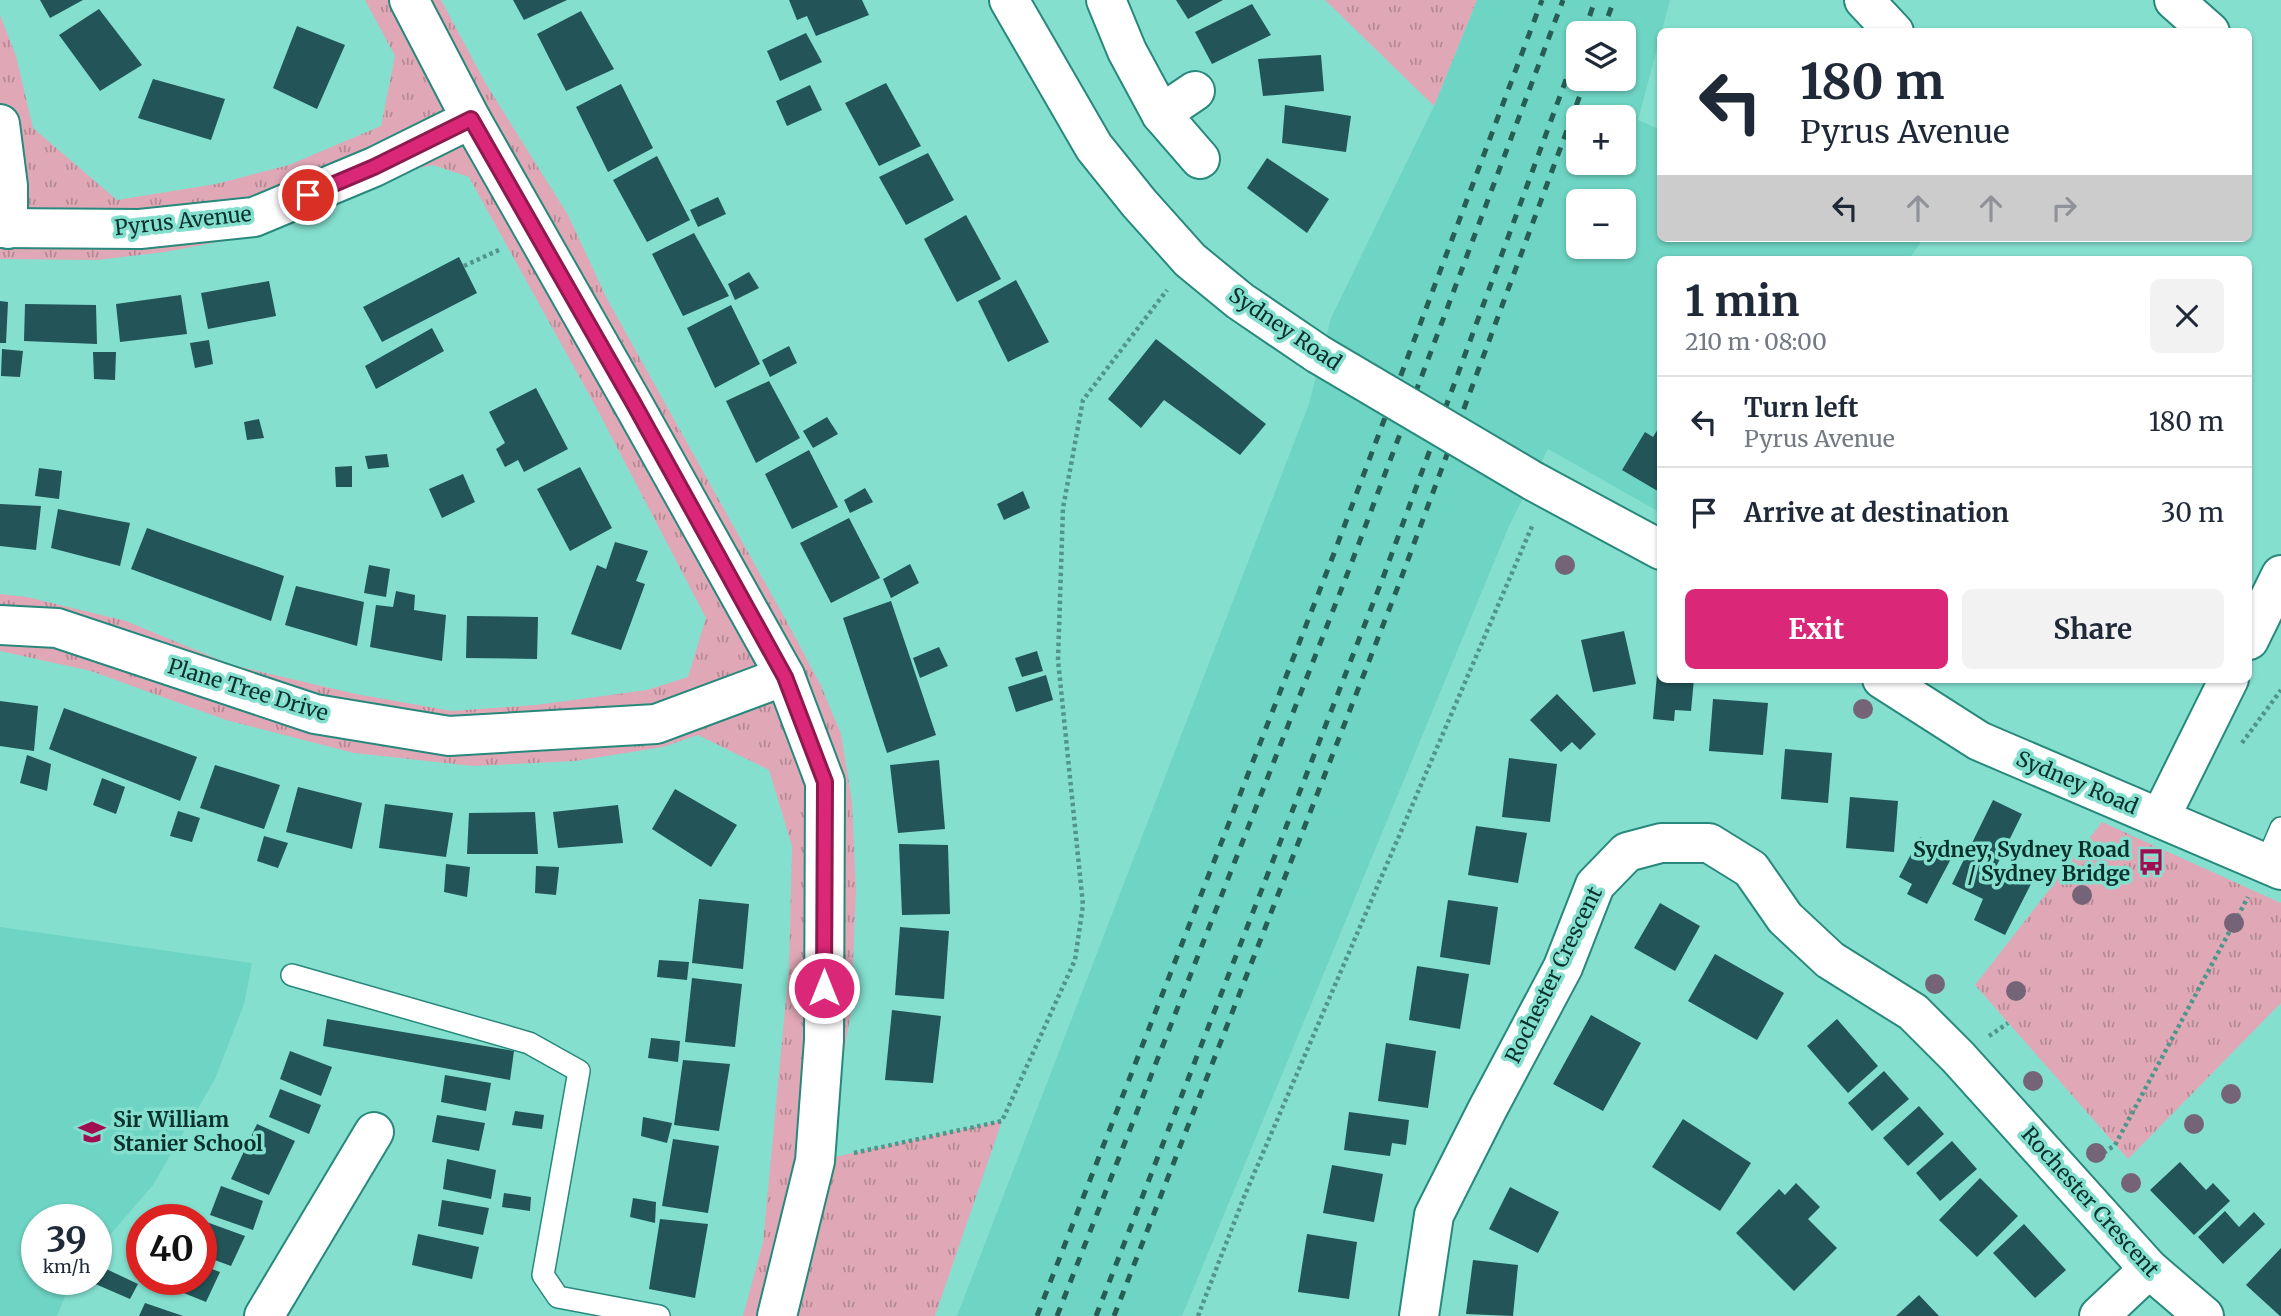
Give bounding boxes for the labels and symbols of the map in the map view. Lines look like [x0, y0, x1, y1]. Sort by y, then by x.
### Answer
pin [278, 165, 338, 225]
street label: Pyrus Avenue [113, 200, 253, 241]
street label: Sydney Road [1224, 281, 1347, 376]
street label: Plane Tree Drive [165, 652, 332, 727]
street label: Sydney Road [2012, 745, 2143, 820]
place label: Sydney, Sydney Road / Sydney Bridge [1913, 836, 2130, 887]
bus stop icon: Sydney, Sydney Road / Sydney Bridge [2136, 847, 2166, 877]
street label: Rochester Crescent [1499, 882, 1608, 1067]
position arrow [787, 951, 861, 1025]
place label: Sir William Stanier School [113, 1106, 263, 1157]
school or university icon: Sir William Stanier School [77, 1117, 107, 1147]
street label: Rochester Crescent [2016, 1121, 2165, 1282]
speed limit sign: 40 [126, 1204, 217, 1295]

